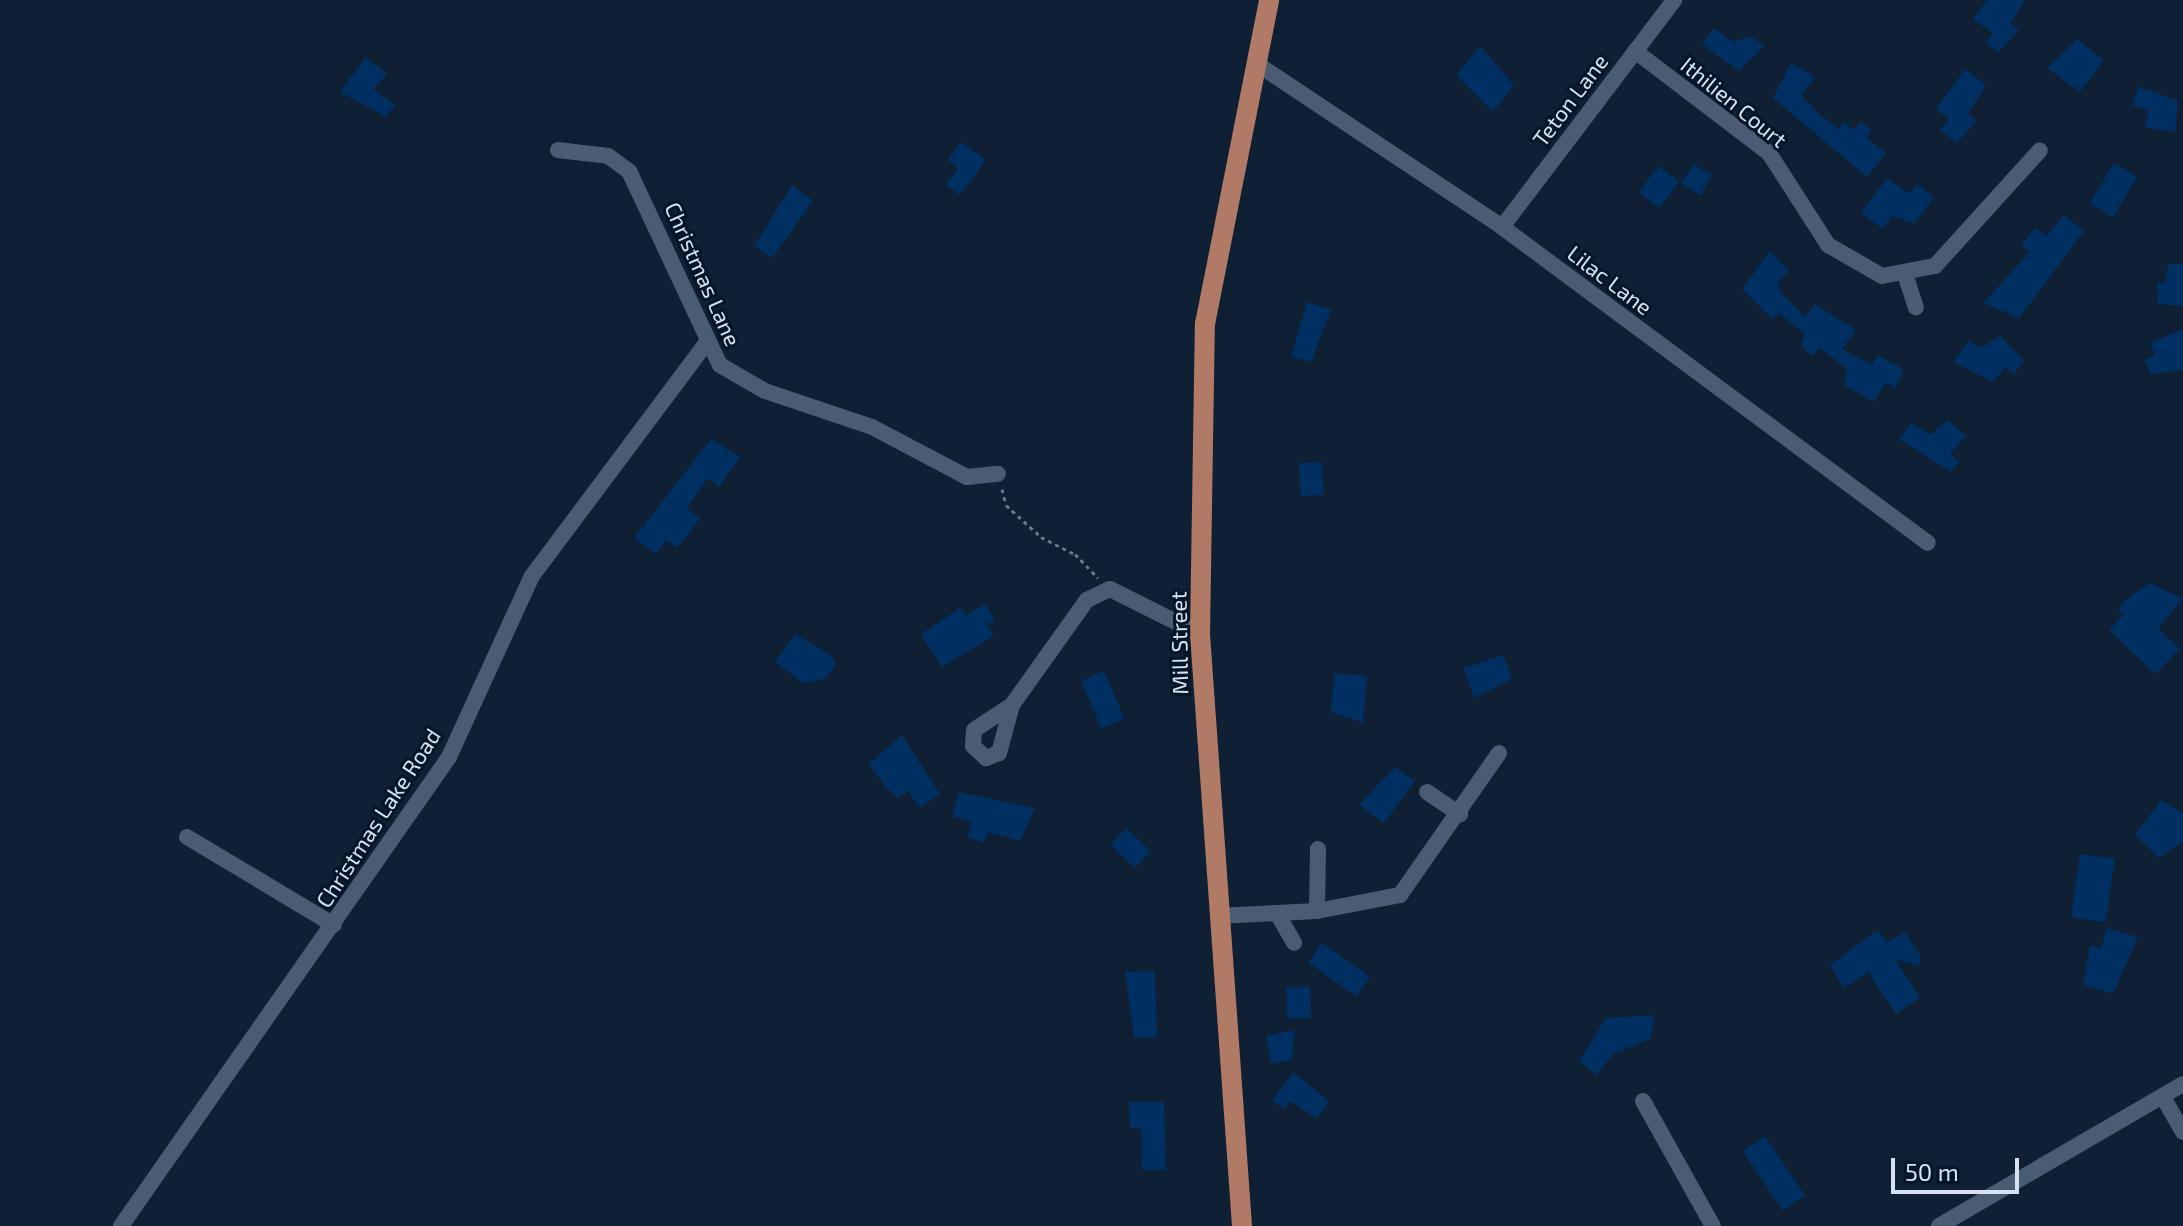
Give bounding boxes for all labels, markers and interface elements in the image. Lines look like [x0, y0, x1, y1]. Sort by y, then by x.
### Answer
street label: Teton Lane [1527, 49, 1613, 151]
street label: Ithilien Court [1676, 51, 1792, 153]
street label: Christmas Lane [660, 198, 746, 350]
street label: Lilac Lane [1563, 240, 1657, 320]
street label: Mill Street [1165, 591, 1193, 695]
street label: Christmas Lake Road [310, 723, 446, 913]
scale bar [1895, 1142, 2023, 1192]
text: 50 m [1905, 1157, 1959, 1186]

